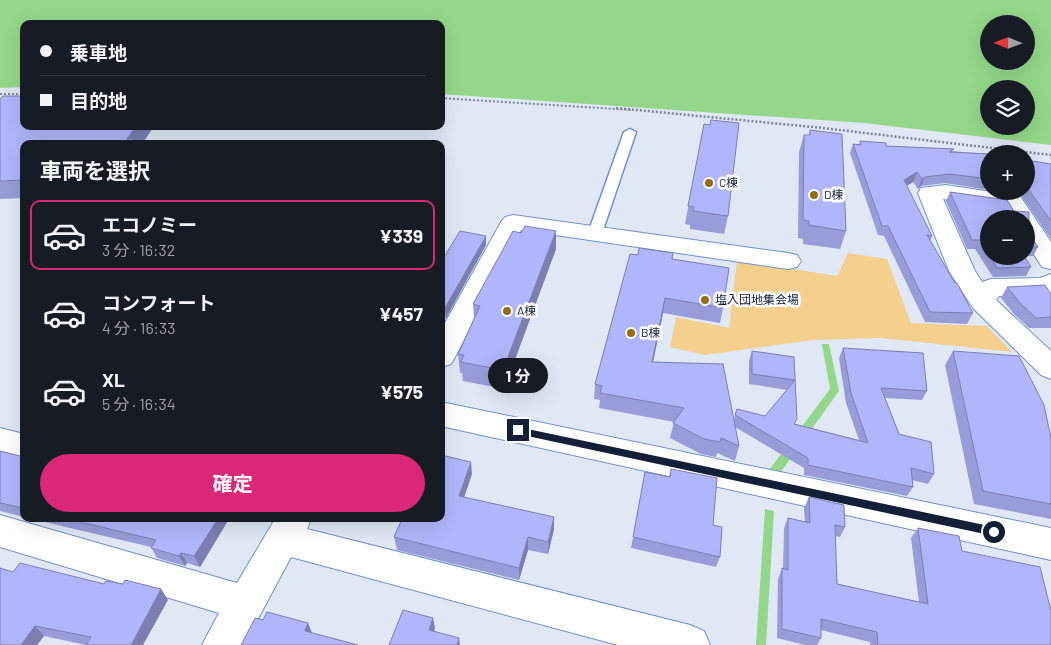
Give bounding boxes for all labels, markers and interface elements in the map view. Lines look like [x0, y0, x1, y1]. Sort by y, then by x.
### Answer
north arrow [980, 15, 1035, 70]
map controls [980, 15, 1035, 265]
text: 乗車地 [70, 41, 127, 64]
button: layers [980, 80, 1035, 135]
text: 目的地 [70, 89, 127, 112]
button: + [980, 145, 1035, 200]
text: 車両を選択 [40, 157, 150, 183]
place label: C棟 [719, 175, 738, 189]
marker: C棟 [703, 177, 715, 189]
place label: D棟 [824, 187, 843, 201]
marker: D棟 [808, 189, 820, 201]
button: − [980, 210, 1035, 265]
icon: car [42, 213, 87, 258]
text: エコノミー [102, 213, 197, 236]
text: ¥339 [379, 224, 423, 247]
text: 3 分 · 16:32 [102, 240, 175, 259]
icon: car [42, 291, 87, 336]
text: コンフォート [102, 291, 215, 314]
place label: 塩入団地集会場 [715, 292, 799, 306]
marker: 塩入団地集会場 [699, 294, 711, 306]
text: ¥457 [379, 302, 423, 325]
place label: A棟 [517, 303, 536, 317]
marker: A棟 [501, 305, 513, 317]
text: 4 分 · 16:33 [102, 318, 176, 337]
place label: B棟 [641, 325, 661, 339]
marker: B棟 [625, 327, 637, 339]
callout: 1 分 [488, 358, 548, 392]
text: 1 分 [506, 366, 530, 385]
text: XL [102, 368, 125, 391]
icon: car [42, 369, 87, 414]
text: ¥575 [380, 380, 423, 403]
text: 5 分 · 16:34 [102, 394, 176, 413]
route end [507, 419, 529, 441]
button: 確定 [40, 454, 425, 512]
route start [983, 521, 1005, 543]

